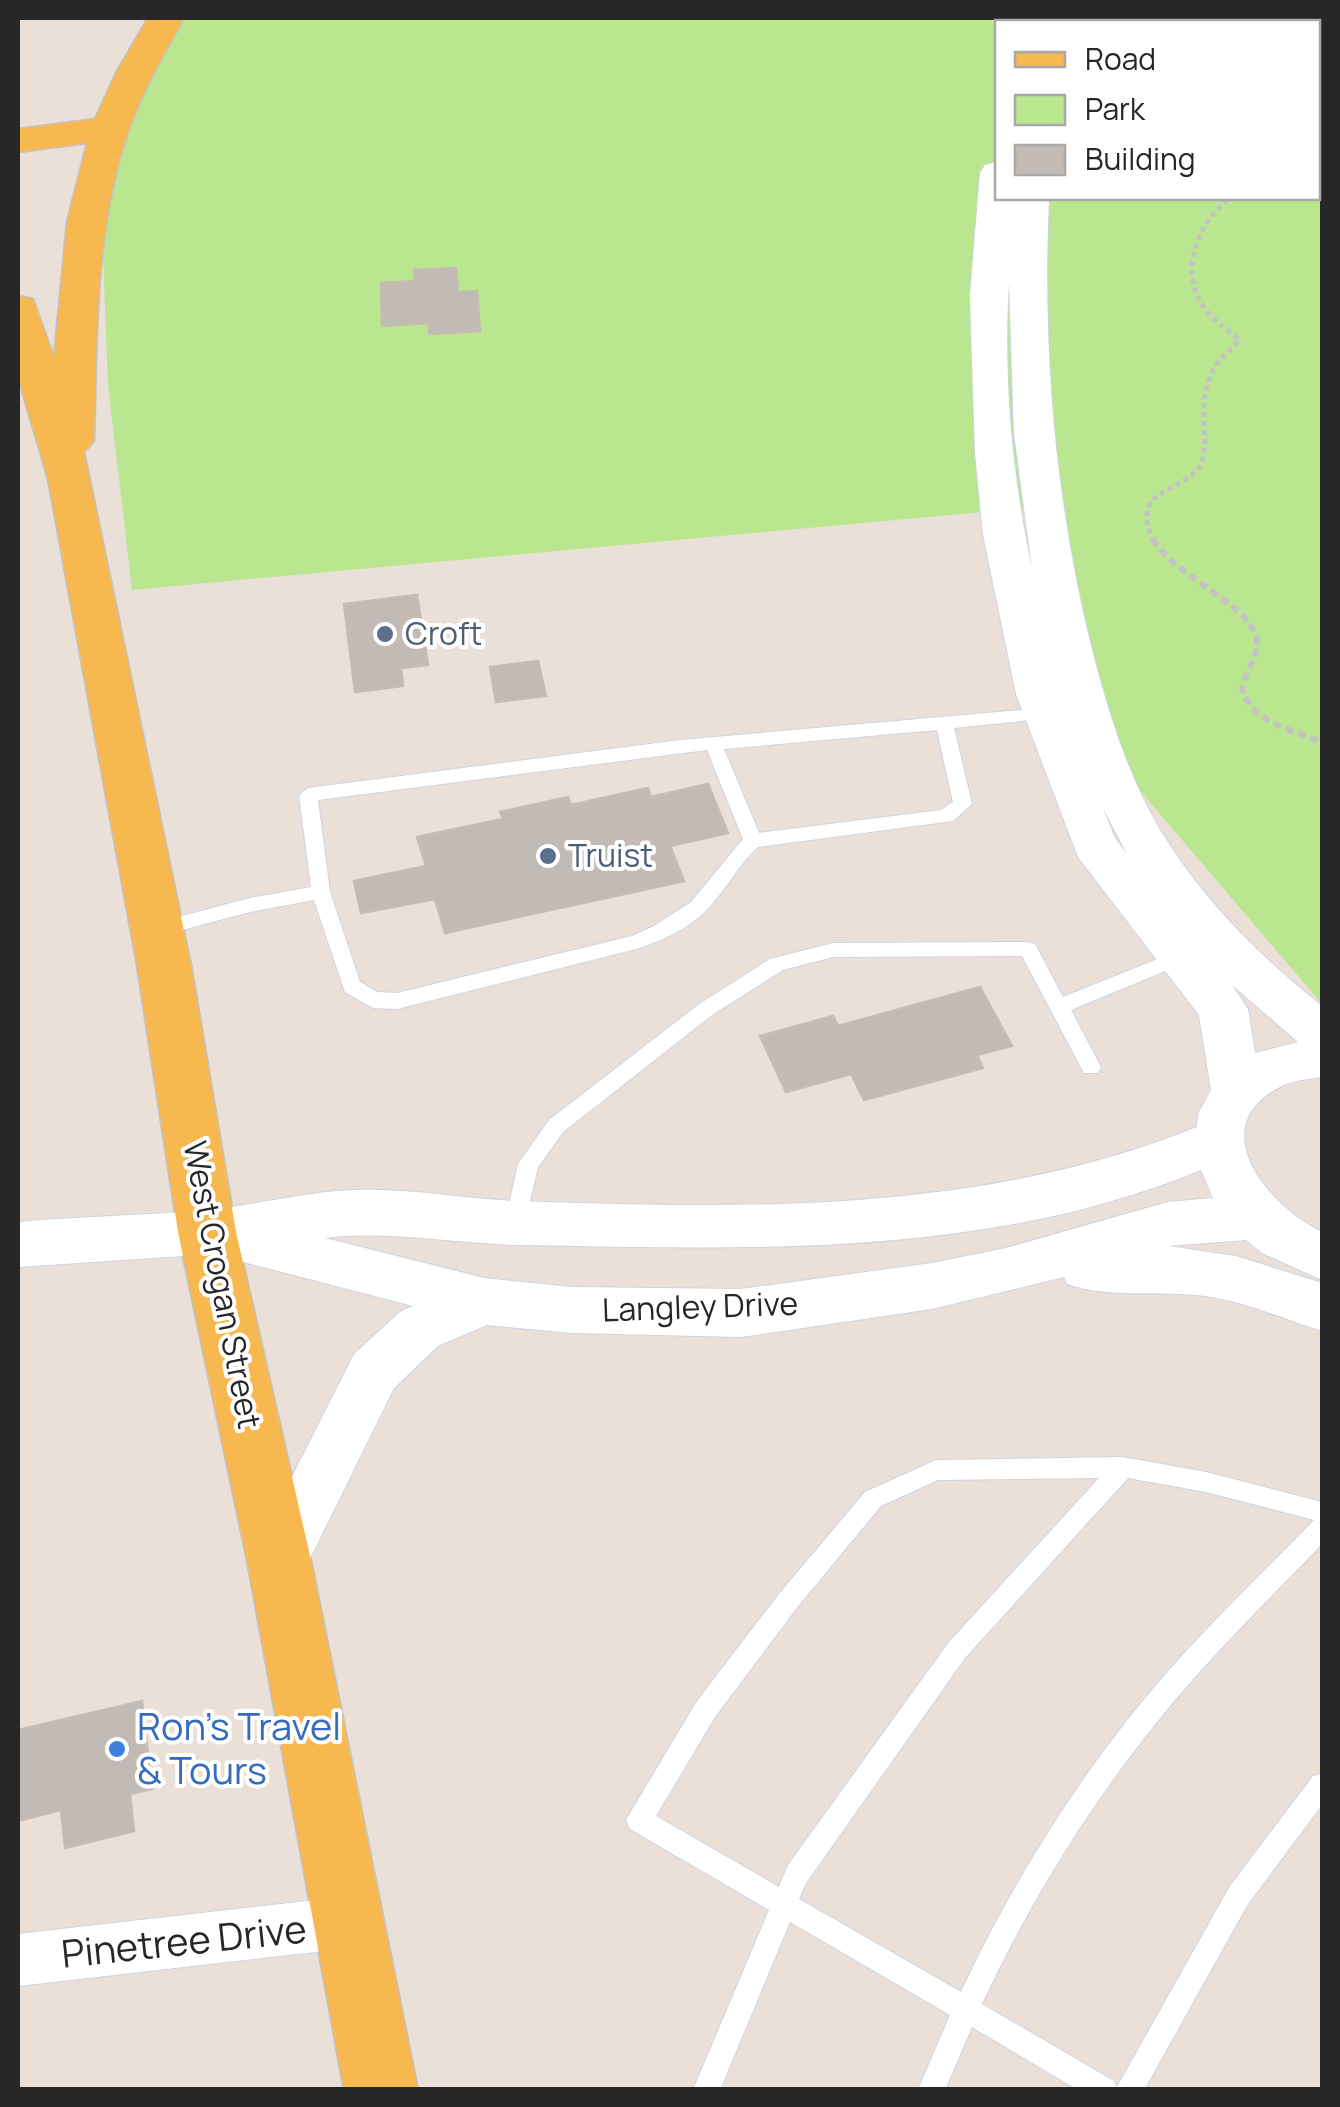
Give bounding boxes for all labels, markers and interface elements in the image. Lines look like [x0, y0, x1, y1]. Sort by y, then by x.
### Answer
legend [995, 20, 1320, 200]
text: Road [1085, 38, 1156, 79]
text: Park [1085, 88, 1146, 129]
text: Building [1085, 138, 1196, 179]
place label: Croft [405, 611, 482, 655]
marker: Croft [374, 623, 396, 645]
place label: Truist [568, 833, 653, 877]
marker: Truist [537, 845, 559, 867]
street label: West Crogan Street [174, 1137, 272, 1432]
street label: Langley Drive [601, 1281, 799, 1331]
place label: Ron's Travel & Tours [137, 1699, 341, 1795]
marker: Ron's Travel & Tours [106, 1738, 128, 1760]
street label: Pinetree Drive [59, 1901, 309, 1979]

